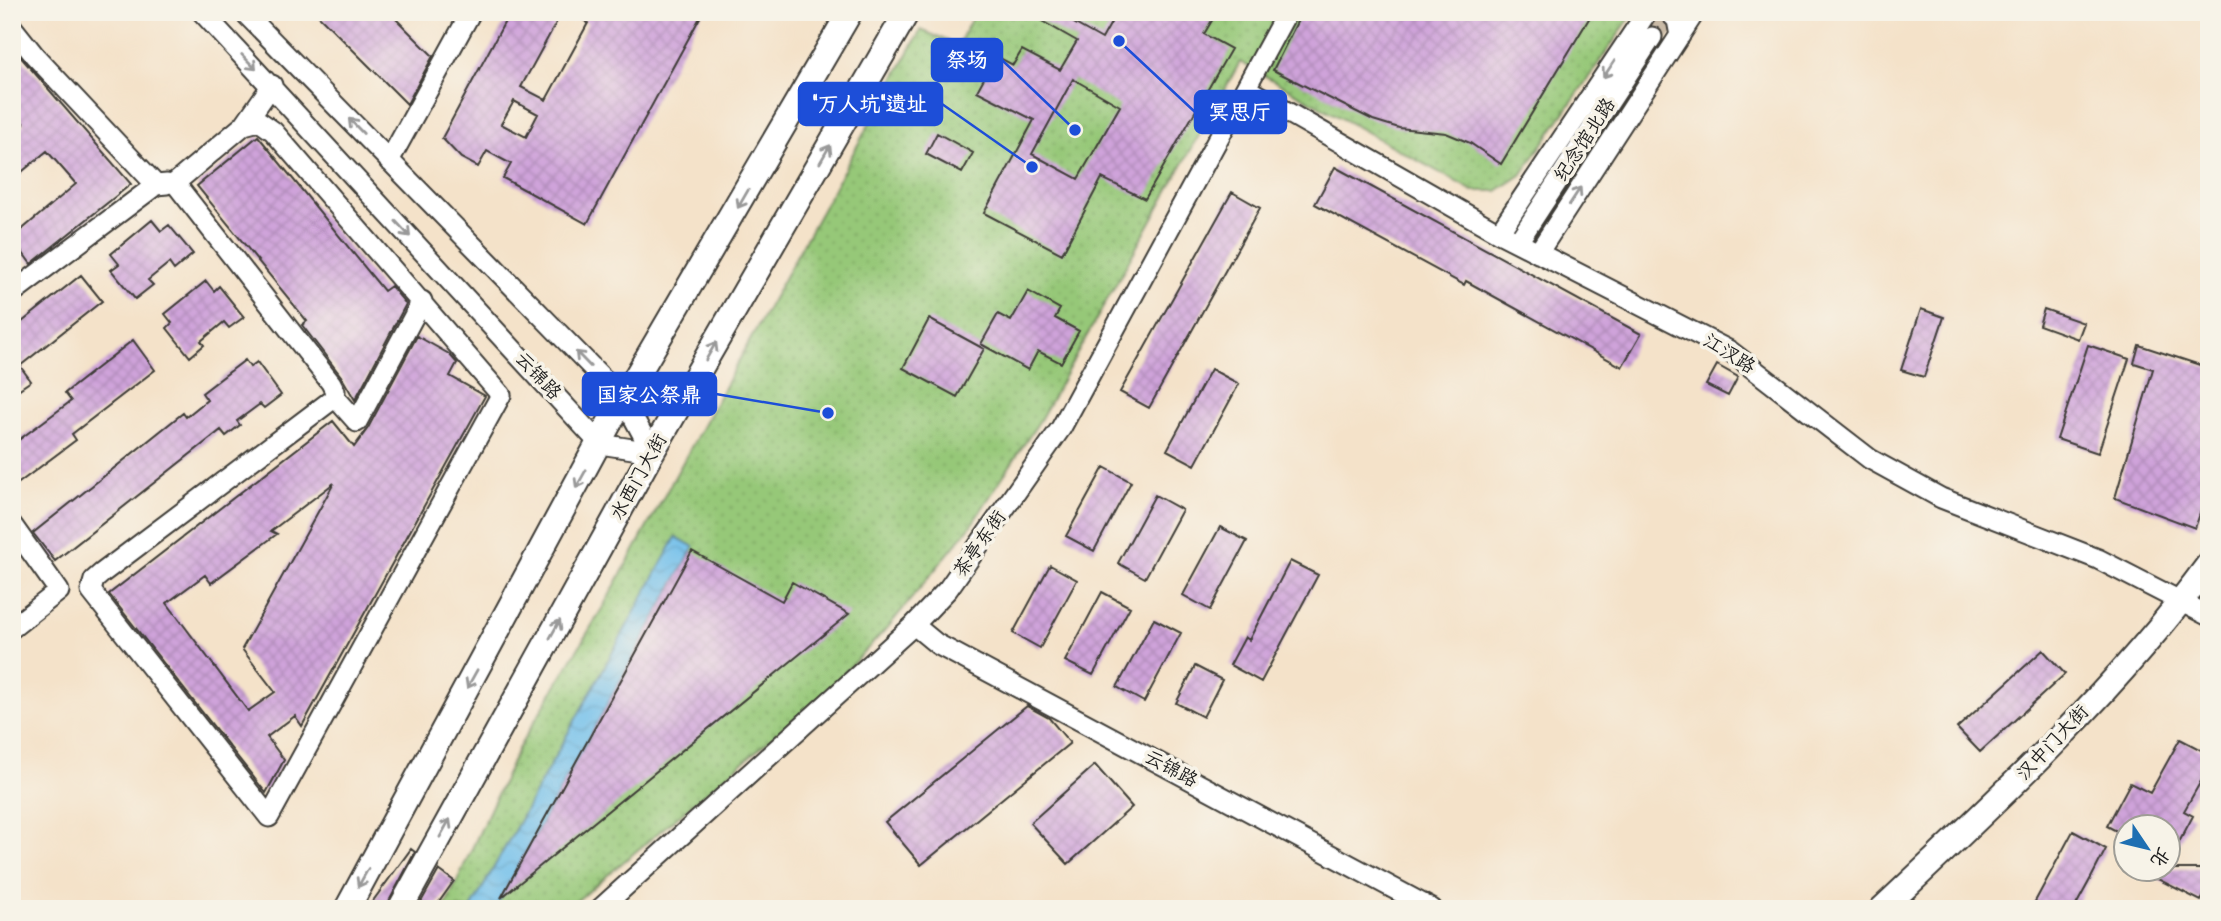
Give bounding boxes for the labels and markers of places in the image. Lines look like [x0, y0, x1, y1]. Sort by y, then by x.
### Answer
callout: 祭场 [932, 39, 1002, 81]
callout: "万人坑"遗址 [799, 83, 942, 125]
callout: 冥思厅 [1195, 91, 1286, 133]
callout: 国家公祭鼎 [583, 373, 716, 415]

